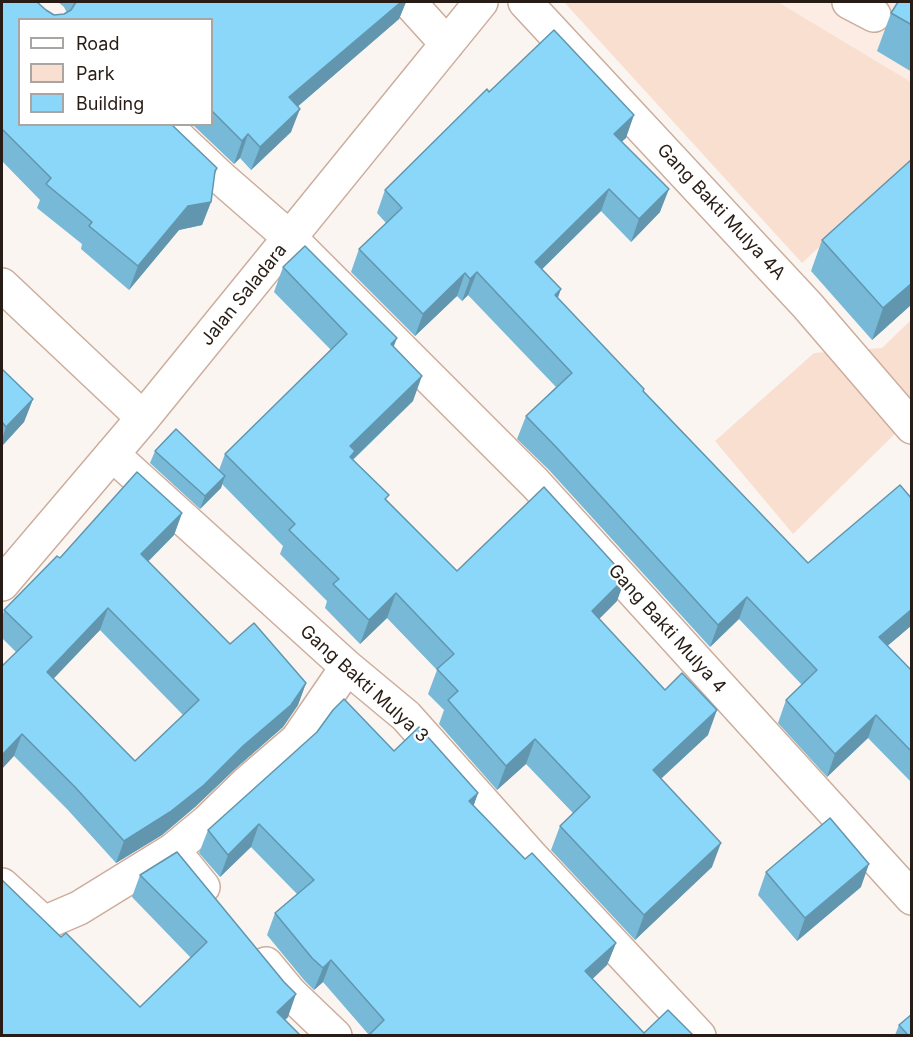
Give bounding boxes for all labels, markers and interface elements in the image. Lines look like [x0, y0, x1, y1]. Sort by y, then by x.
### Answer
legend [18, 18, 213, 126]
text: Road [76, 33, 119, 54]
text: Park [76, 63, 115, 84]
text: Building [76, 93, 144, 114]
street label: Gang Bakti Mulya 4A [652, 140, 790, 284]
street label: Jalan Saladara [196, 240, 292, 350]
street label: Gang Bakti Mulya 4 [604, 560, 730, 698]
street label: Gang Bakti Mulya 3 [295, 621, 433, 747]

